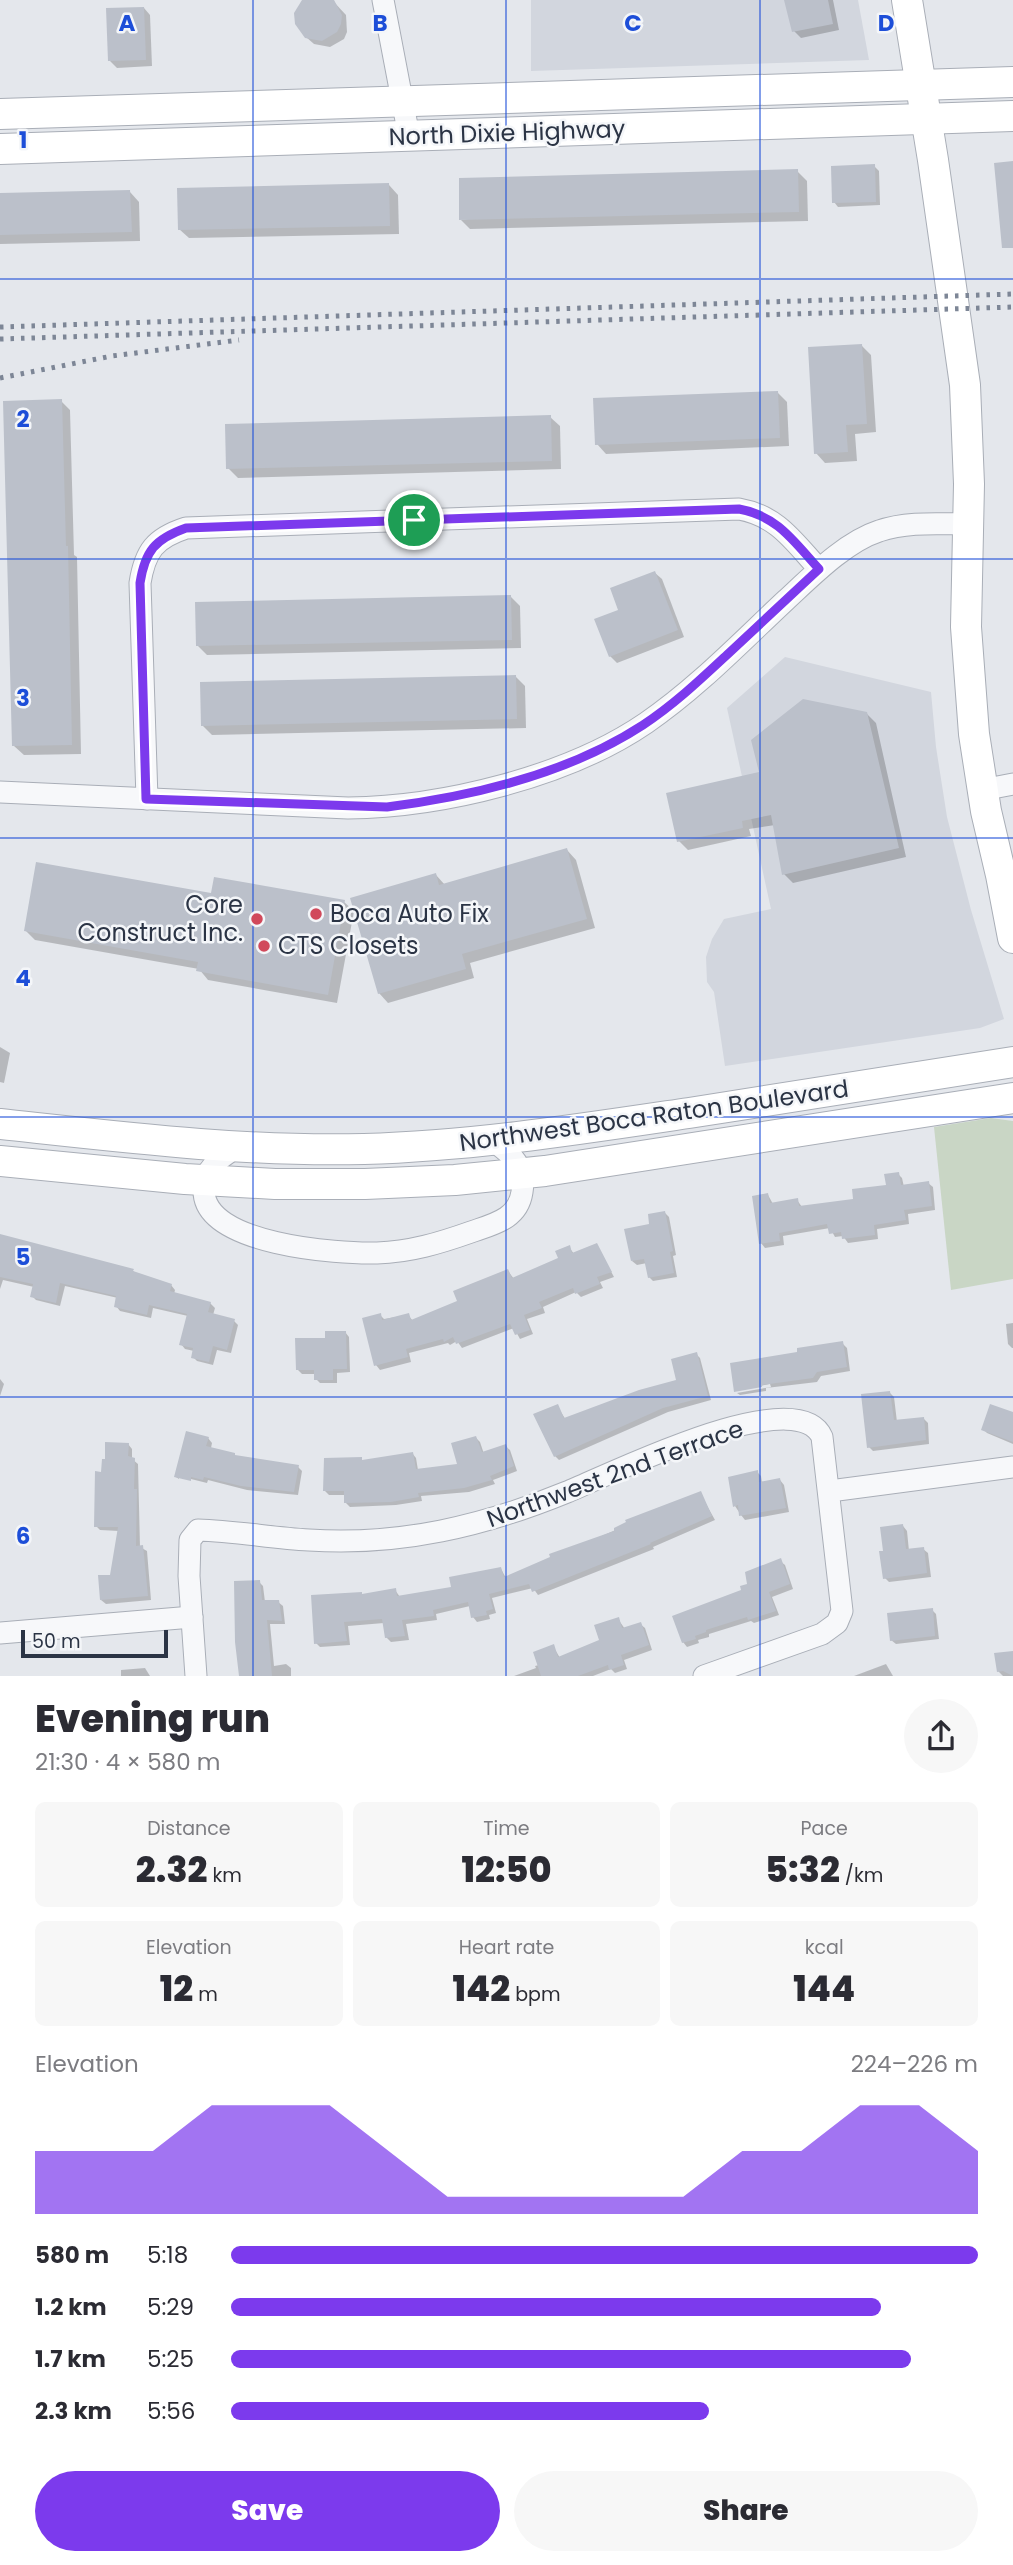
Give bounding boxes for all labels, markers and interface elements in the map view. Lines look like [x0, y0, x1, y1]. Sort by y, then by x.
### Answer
text: A [119, 7, 136, 39]
text: B [372, 7, 388, 39]
text: C [624, 7, 642, 39]
text: D [878, 7, 894, 39]
street label: North Dixie Highway [388, 112, 626, 153]
text: 1 [19, 124, 27, 156]
text: 2 [16, 403, 30, 435]
pin [384, 490, 444, 550]
icon: arrive [395, 501, 433, 539]
text: 3 [16, 682, 30, 714]
place label: Core Construct Inc. [78, 888, 243, 949]
place label: Boca Auto Fix [330, 897, 489, 930]
marker: Boca Auto Fix [308, 906, 324, 922]
marker: Core Construct Inc. [249, 911, 265, 927]
place label: CTS Closets [278, 929, 418, 962]
marker: CTS Closets [256, 938, 272, 954]
text: 4 [15, 962, 31, 994]
street label: Northwest Boca Raton Boulevard [457, 1072, 851, 1159]
text: 5 [16, 1241, 30, 1273]
street label: Northwest 2nd Terrace [482, 1412, 748, 1535]
text: 6 [16, 1520, 30, 1552]
scale bar [21, 1627, 168, 1659]
text: 50 m [32, 1628, 81, 1655]
text: Evening run [35, 1692, 270, 1745]
button: share [904, 1699, 978, 1773]
text: 21:30 · 4 × 580 m [35, 1746, 220, 1778]
text: Distance [147, 1815, 230, 1842]
text: Time [483, 1815, 530, 1842]
text: Pace [801, 1815, 848, 1842]
text: 2.32 [136, 1845, 207, 1894]
text: 12:50 [462, 1845, 551, 1894]
text: 5:32 [765, 1845, 840, 1894]
text: km [207, 1862, 242, 1889]
text: /km [840, 1862, 883, 1889]
text: Elevation [146, 1934, 232, 1961]
text: Heart rate [459, 1934, 554, 1961]
text: kcal [805, 1934, 844, 1961]
text: 12 [160, 1964, 193, 2013]
text: 142 [452, 1964, 510, 2013]
text: 144 [793, 1964, 855, 2013]
text: m [193, 1981, 218, 2008]
text: bpm [510, 1981, 560, 2008]
text: Elevation [35, 2048, 139, 2080]
text: 224–226 m [851, 2048, 978, 2080]
text: 580 m [35, 2239, 109, 2271]
text: 5:18 [147, 2239, 188, 2271]
text: 1.2 km [35, 2291, 107, 2323]
text: 5:29 [147, 2291, 194, 2323]
text: 1.7 km [35, 2343, 106, 2375]
text: 5:25 [147, 2343, 194, 2375]
text: 2.3 km [35, 2395, 112, 2427]
text: 5:56 [147, 2395, 195, 2427]
button: Save [35, 2471, 500, 2551]
button: Share [514, 2471, 978, 2551]

